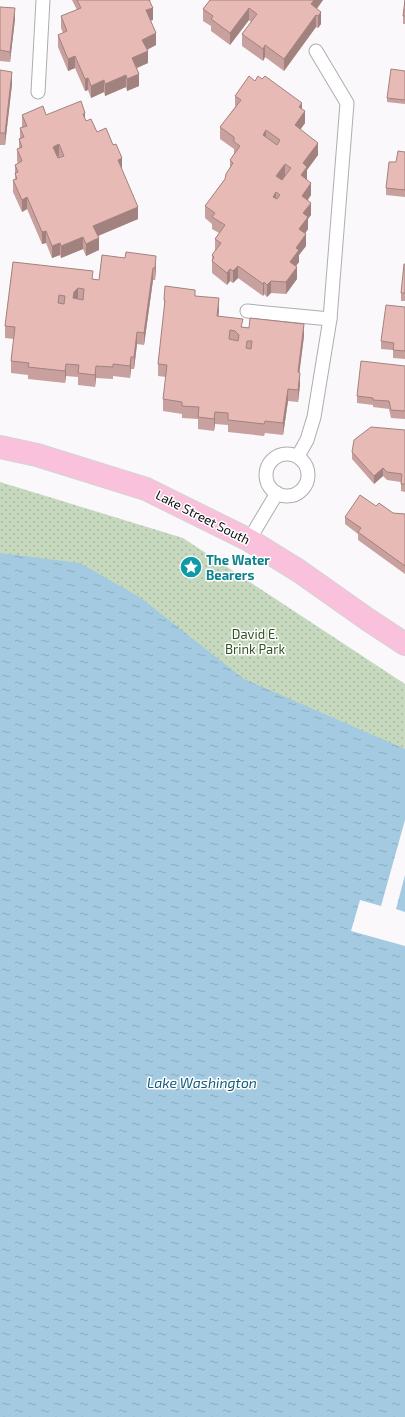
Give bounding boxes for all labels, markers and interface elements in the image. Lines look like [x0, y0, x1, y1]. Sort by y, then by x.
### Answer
street label: Lake Street South [153, 486, 253, 548]
place label: The Water Bearers [206, 552, 270, 583]
place icon: The Water Bearers [178, 554, 204, 580]
park label: David E. Brink Park [225, 626, 285, 657]
water label: Lake Washington [147, 1074, 257, 1091]

